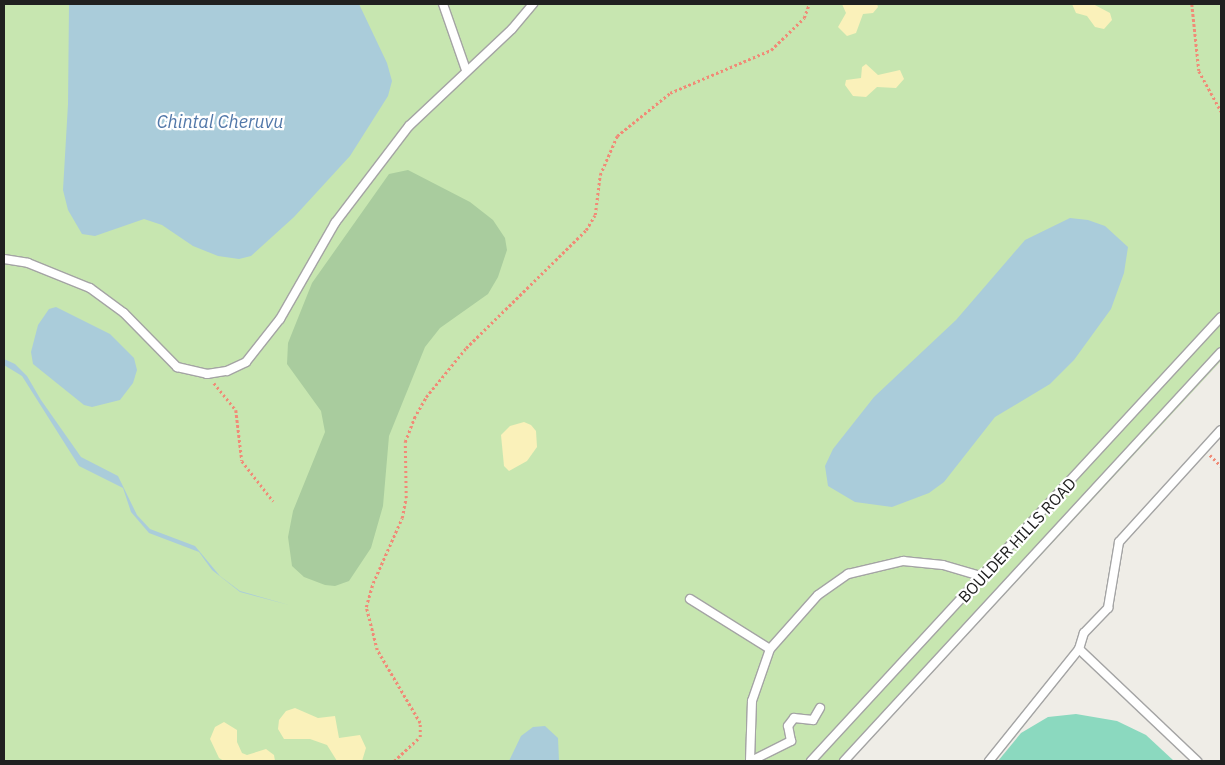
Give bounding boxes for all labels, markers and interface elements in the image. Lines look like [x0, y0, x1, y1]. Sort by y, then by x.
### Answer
water label: Chintal Cheruvu [157, 111, 283, 133]
street label: BOULDER HILLS ROAD [954, 474, 1080, 606]

